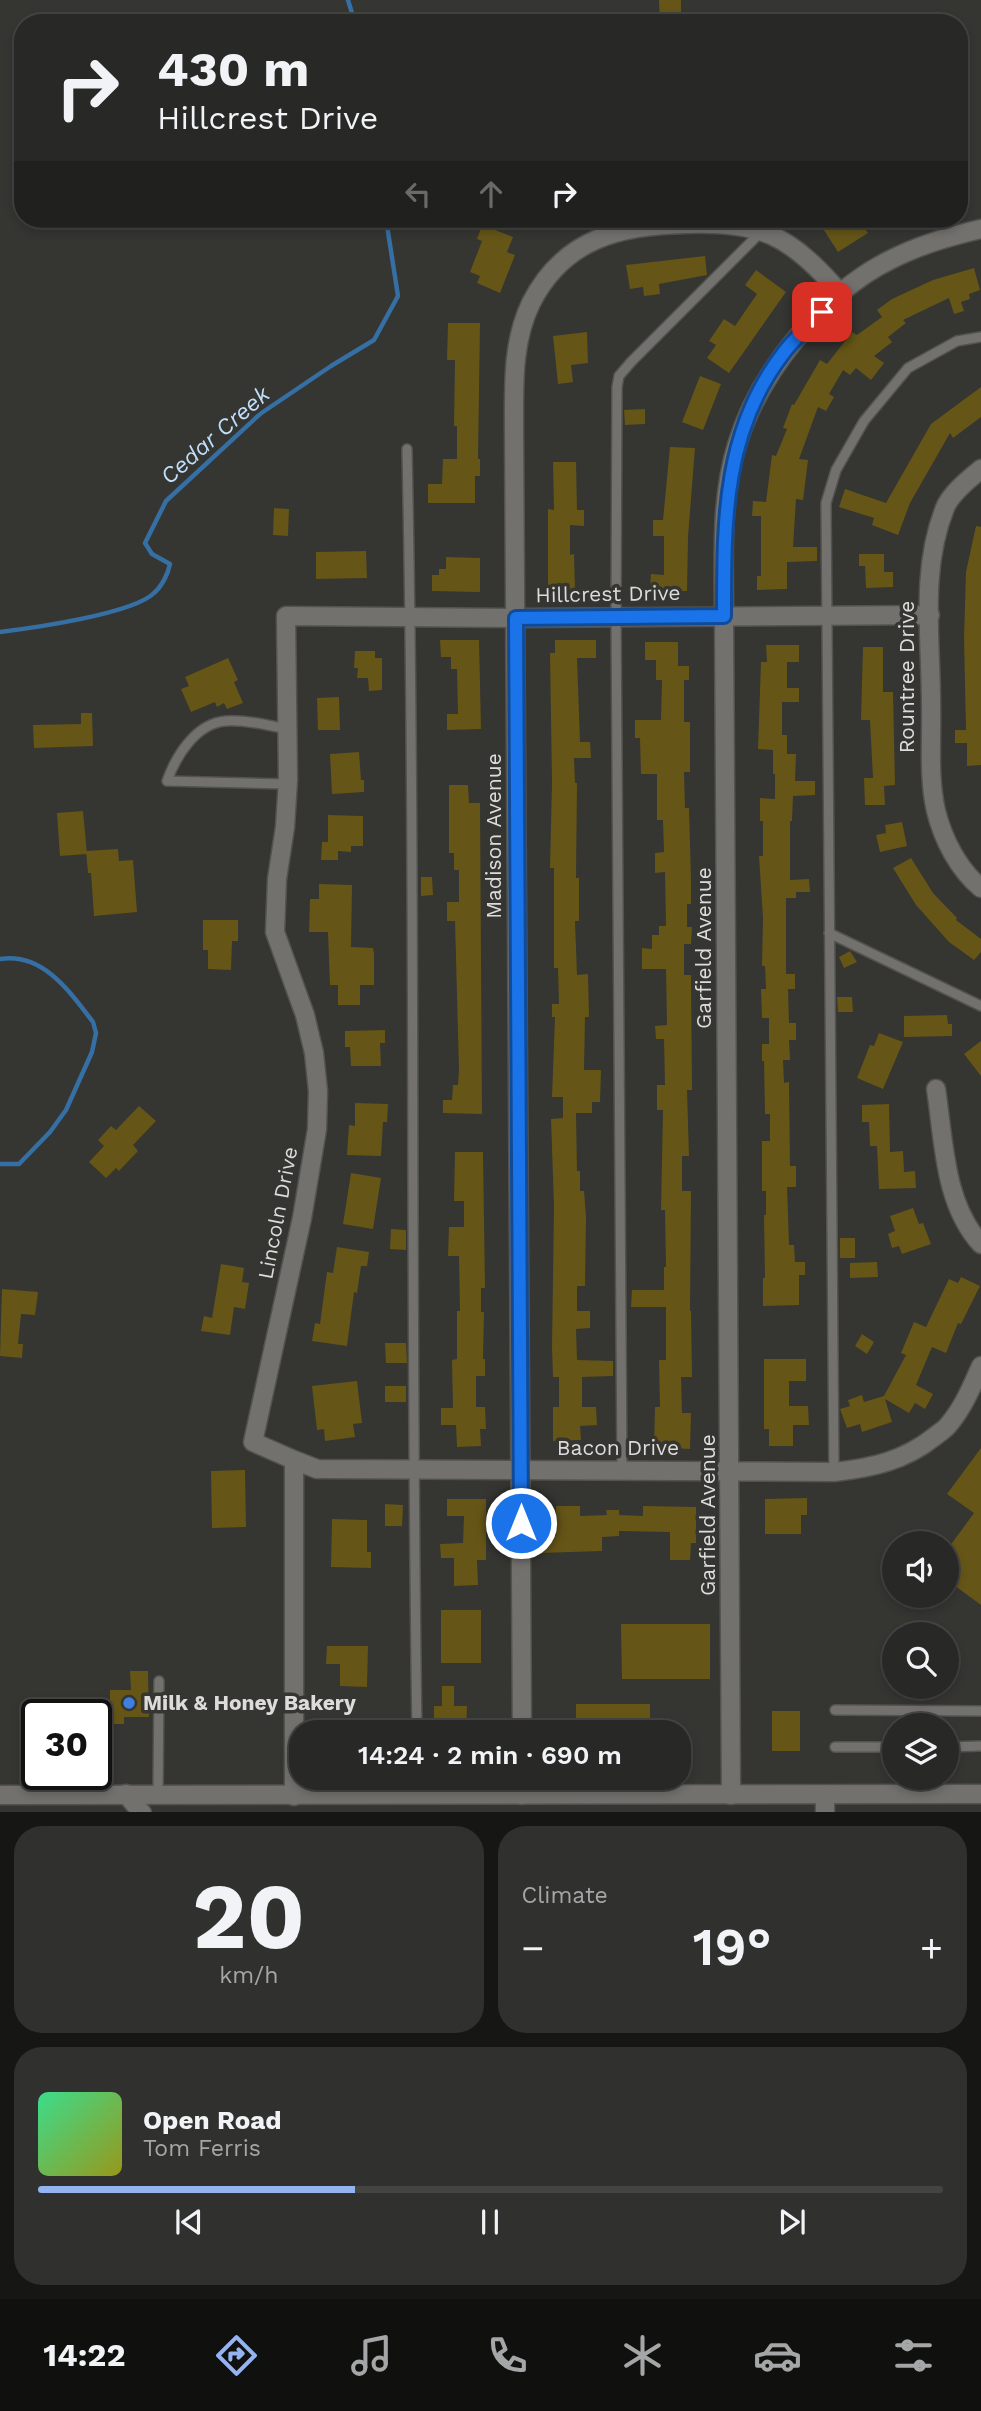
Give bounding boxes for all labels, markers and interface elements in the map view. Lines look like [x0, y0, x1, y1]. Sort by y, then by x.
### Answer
text: 430 m [157, 40, 309, 98]
icon: right [42, 42, 133, 133]
text: Hillcrest Drive [157, 99, 378, 137]
icon: left [399, 175, 437, 213]
icon: ahead [472, 175, 510, 213]
icon: right [545, 175, 583, 213]
pin [792, 282, 852, 342]
icon: arrive [803, 293, 841, 331]
water label: Cedar Creek [155, 380, 276, 490]
street label: Hillcrest Drive [535, 580, 681, 607]
street label: Rountree Drive [894, 601, 919, 753]
street label: Madison Avenue [481, 753, 506, 919]
street label: Garfield Avenue [691, 867, 716, 1029]
street label: Lincoln Drive [252, 1145, 303, 1281]
street label: Garfield Avenue [695, 1434, 720, 1596]
street label: Bacon Drive [557, 1435, 679, 1460]
position arrow [484, 1486, 558, 1560]
map controls [882, 1531, 959, 1790]
button: sound [882, 1531, 959, 1608]
button: search [882, 1622, 959, 1699]
place label: Milk & Honey Bakery [143, 1690, 356, 1715]
marker: Milk & Honey Bakery [121, 1695, 137, 1711]
speed limit sign: 30 [21, 1699, 112, 1790]
button: layers [882, 1713, 959, 1790]
text: 14:24 · 2 min · 690 m [358, 1740, 622, 1770]
text: 20 [192, 1863, 305, 1970]
text: Climate [522, 1882, 608, 1909]
text: 19° [693, 1917, 772, 1978]
text: − [522, 1926, 544, 1970]
text: + [920, 1926, 943, 1970]
text: km/h [219, 1962, 278, 1989]
text: Open Road [143, 2105, 281, 2135]
text: Tom Ferris [143, 2135, 261, 2162]
icon: previous [170, 2203, 208, 2241]
icon: pause [471, 2203, 509, 2241]
icon: next [773, 2203, 811, 2241]
icon: directions [212, 2331, 261, 2380]
icon: music [347, 2331, 396, 2380]
icon: phone [483, 2331, 532, 2380]
icon: climate [618, 2331, 667, 2380]
icon: car [753, 2331, 802, 2380]
icon: filters [889, 2331, 938, 2380]
text: 14:22 [43, 2336, 125, 2374]

